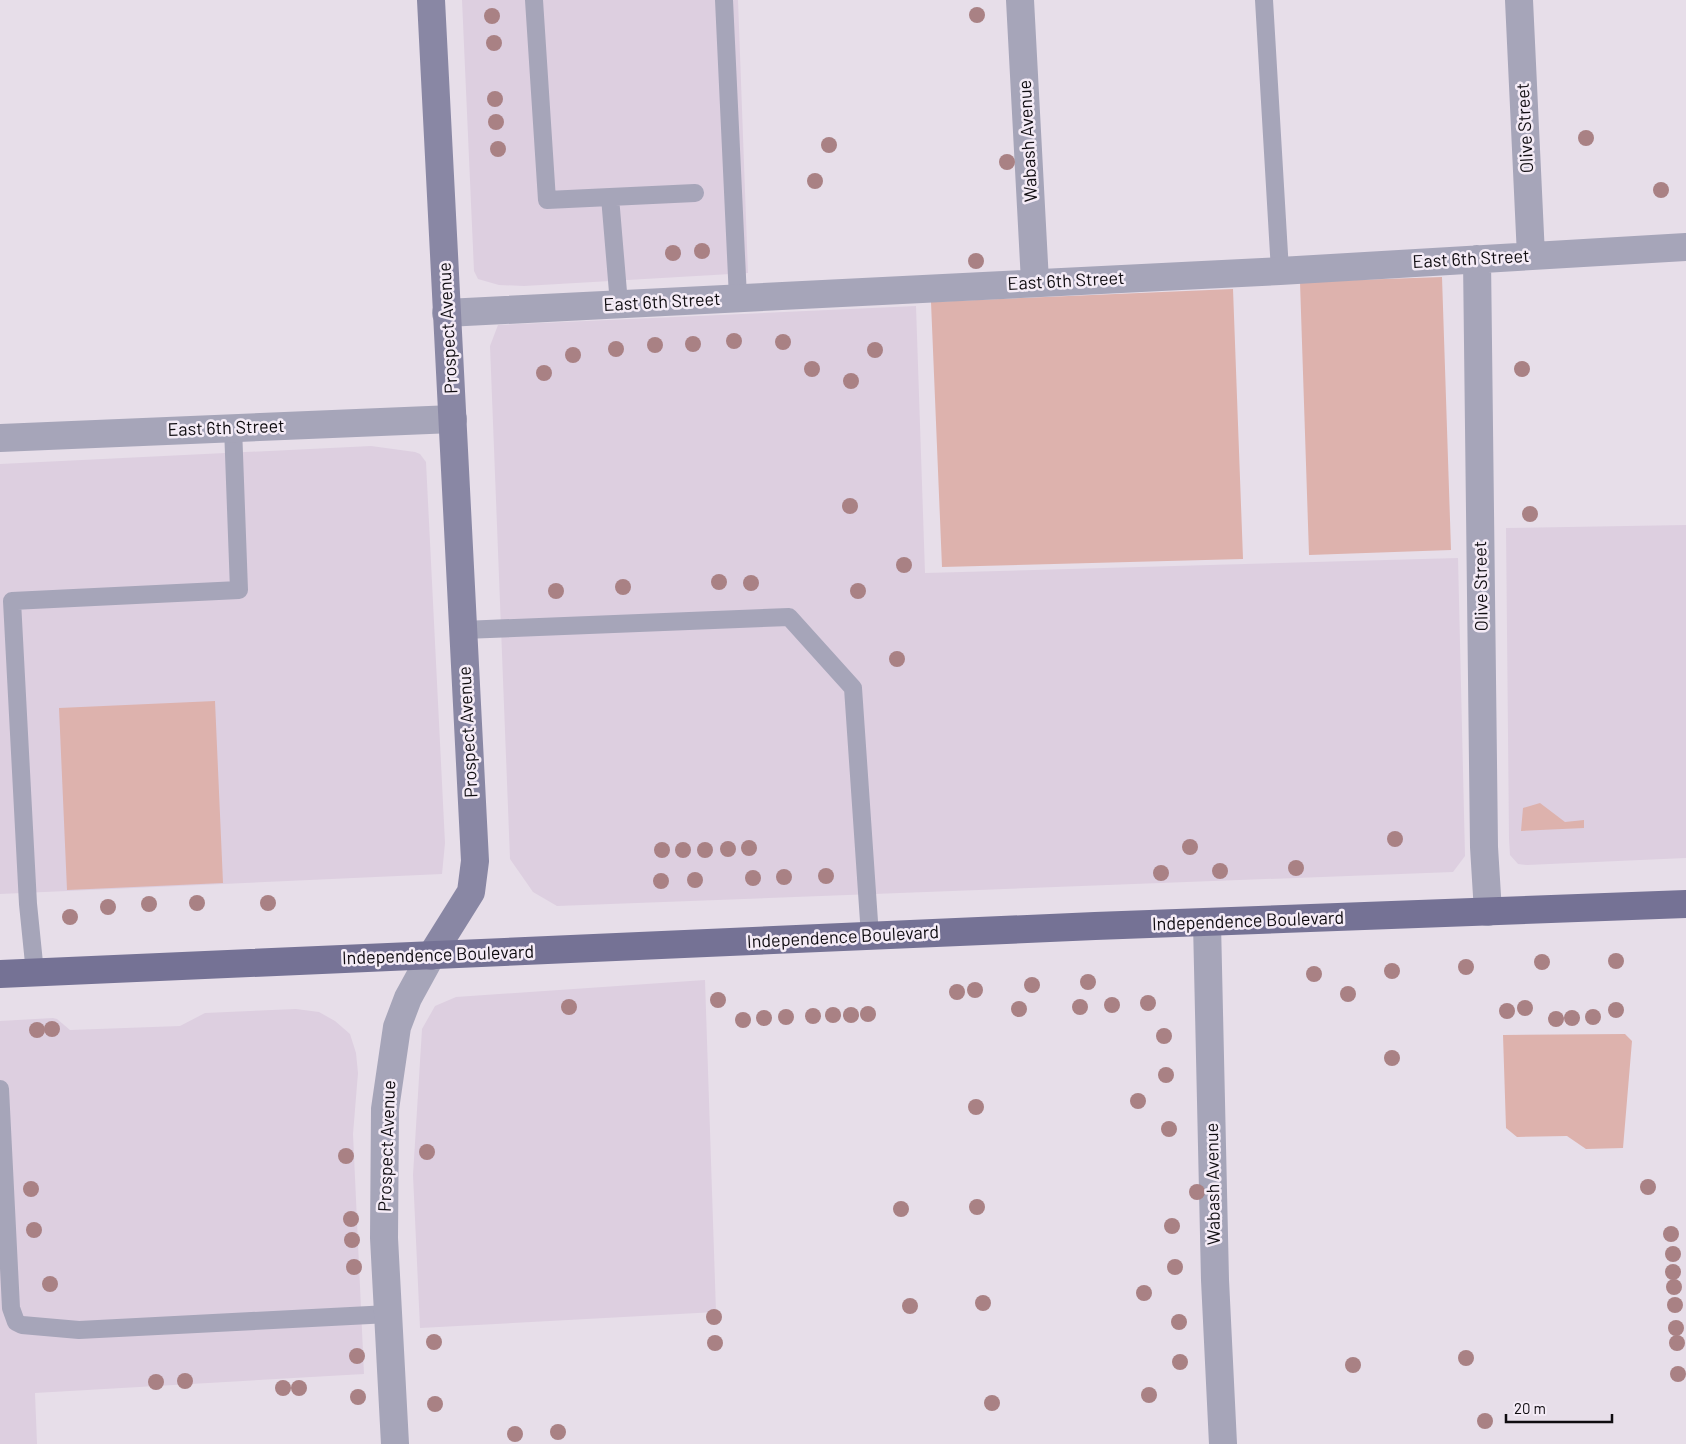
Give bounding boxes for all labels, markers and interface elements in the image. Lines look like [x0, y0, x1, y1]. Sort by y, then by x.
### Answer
street label: Wabash Avenue [1013, 79, 1041, 203]
street label: Olive Street [1511, 82, 1537, 174]
street label: East 6th Street [1412, 244, 1530, 272]
street label: Prospect Avenue [433, 262, 461, 394]
street label: East 6th Street [1007, 266, 1125, 294]
street label: East 6th Street [603, 287, 721, 315]
street label: East 6th Street [167, 414, 285, 440]
street label: Olive Street [1468, 541, 1492, 631]
street label: Prospect Avenue [453, 666, 481, 798]
street label: Independence Boulevard [1152, 906, 1344, 934]
street label: Independence Boulevard [746, 920, 940, 952]
street label: Independence Boulevard [342, 940, 534, 968]
street label: Prospect Avenue [373, 1080, 399, 1212]
street label: Wabash Avenue [1200, 1123, 1224, 1245]
scale bar [1506, 1392, 1612, 1424]
text: 20 m [1514, 1399, 1546, 1417]

